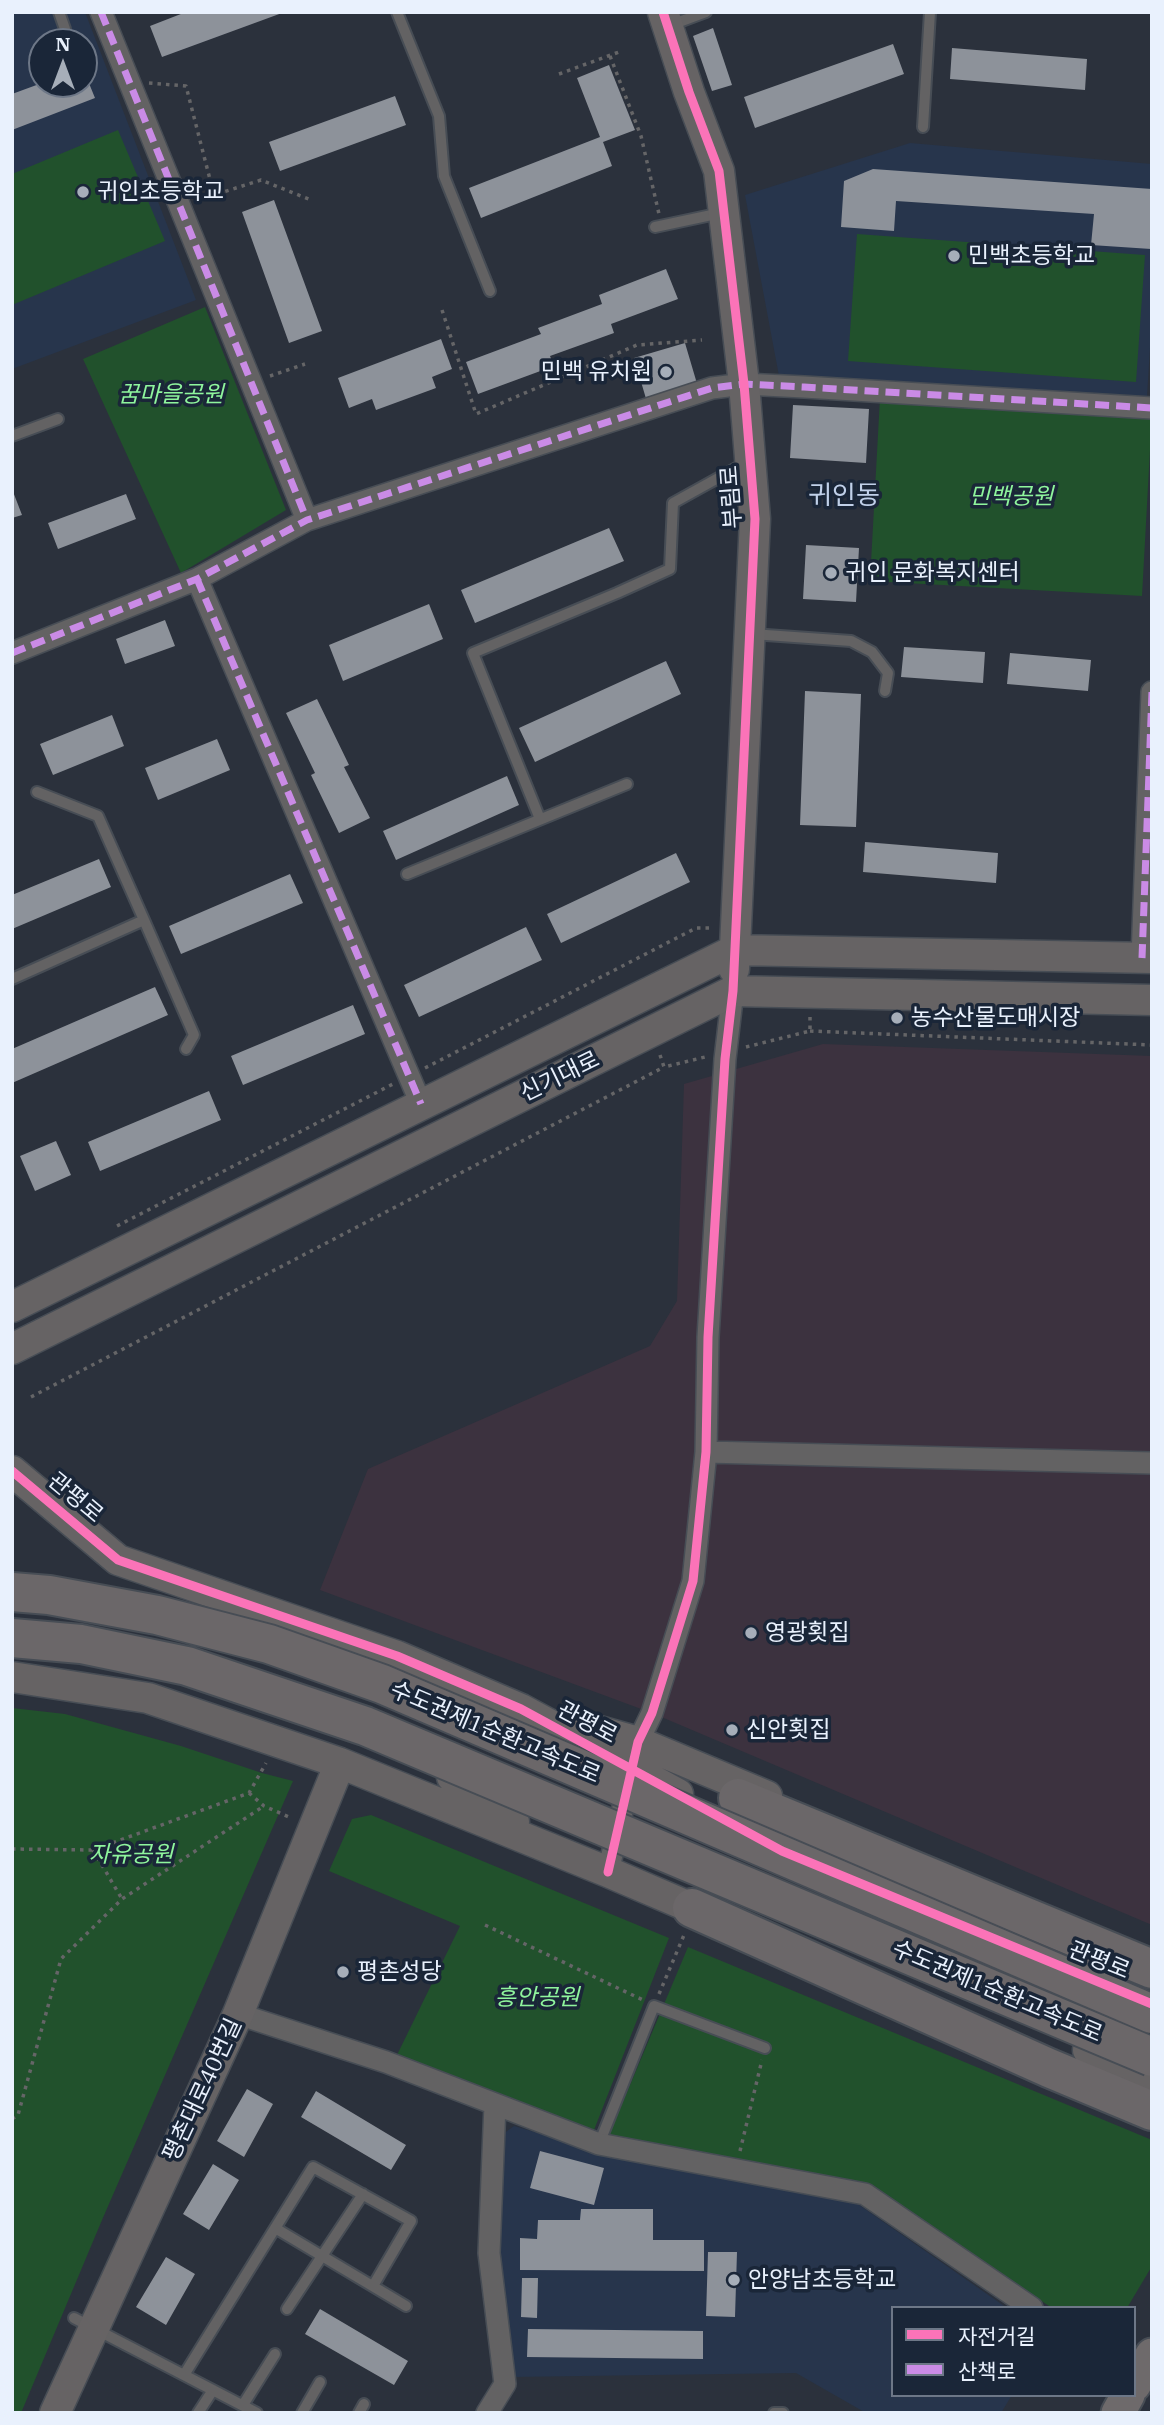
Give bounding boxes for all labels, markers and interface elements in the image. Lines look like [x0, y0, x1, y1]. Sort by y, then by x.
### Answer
north arrow [28, 28, 98, 98]
text: N [55, 32, 71, 56]
place label: 귀인초등학교 [97, 178, 224, 206]
marker: 귀인초등학교 [75, 184, 91, 200]
place label: 민백초등학교 [968, 242, 1095, 270]
marker: 민백초등학교 [946, 248, 962, 264]
place label: 민백 유치원 [541, 358, 652, 386]
marker: 민백 유치원 [658, 364, 674, 380]
park label: 꿈마을공원 [118, 381, 224, 409]
street label: 부림로 [716, 464, 748, 530]
district label: 귀인동 [808, 480, 880, 512]
park label: 민백공원 [969, 483, 1053, 511]
place label: 귀인 문화복지센터 [845, 559, 1020, 587]
marker: 귀인 문화복지센터 [823, 565, 839, 581]
place label: 농수산물도매시장 [911, 1004, 1080, 1032]
marker: 농수산물도매시장 [889, 1010, 905, 1026]
street label: 신기대로 [516, 1046, 604, 1108]
street label: 관평로 [42, 1467, 108, 1529]
place label: 영광횟집 [765, 1619, 850, 1647]
marker: 영광횟집 [743, 1625, 759, 1641]
street label: 수도권제1순환고속도로 [386, 1676, 604, 1790]
street label: 관평로 [552, 1696, 622, 1750]
place label: 신안횟집 [746, 1716, 831, 1744]
marker: 신안횟집 [724, 1722, 740, 1738]
park label: 자유공원 [89, 1841, 173, 1869]
street label: 수도권제1순환고속도로 [888, 1935, 1106, 2049]
street label: 관평로 [1064, 1936, 1134, 1986]
place label: 평촌성당 [357, 1958, 442, 1986]
marker: 평촌성당 [335, 1964, 351, 1980]
park label: 흥안공원 [495, 1984, 579, 2012]
street label: 평촌대로40번길 [158, 2014, 248, 2166]
place label: 안양남초등학교 [748, 2266, 896, 2294]
marker: 안양남초등학교 [726, 2272, 742, 2288]
legend [891, 2306, 1136, 2397]
text: 자전거길 [958, 2322, 1035, 2350]
text: 산책로 [958, 2357, 1016, 2385]

